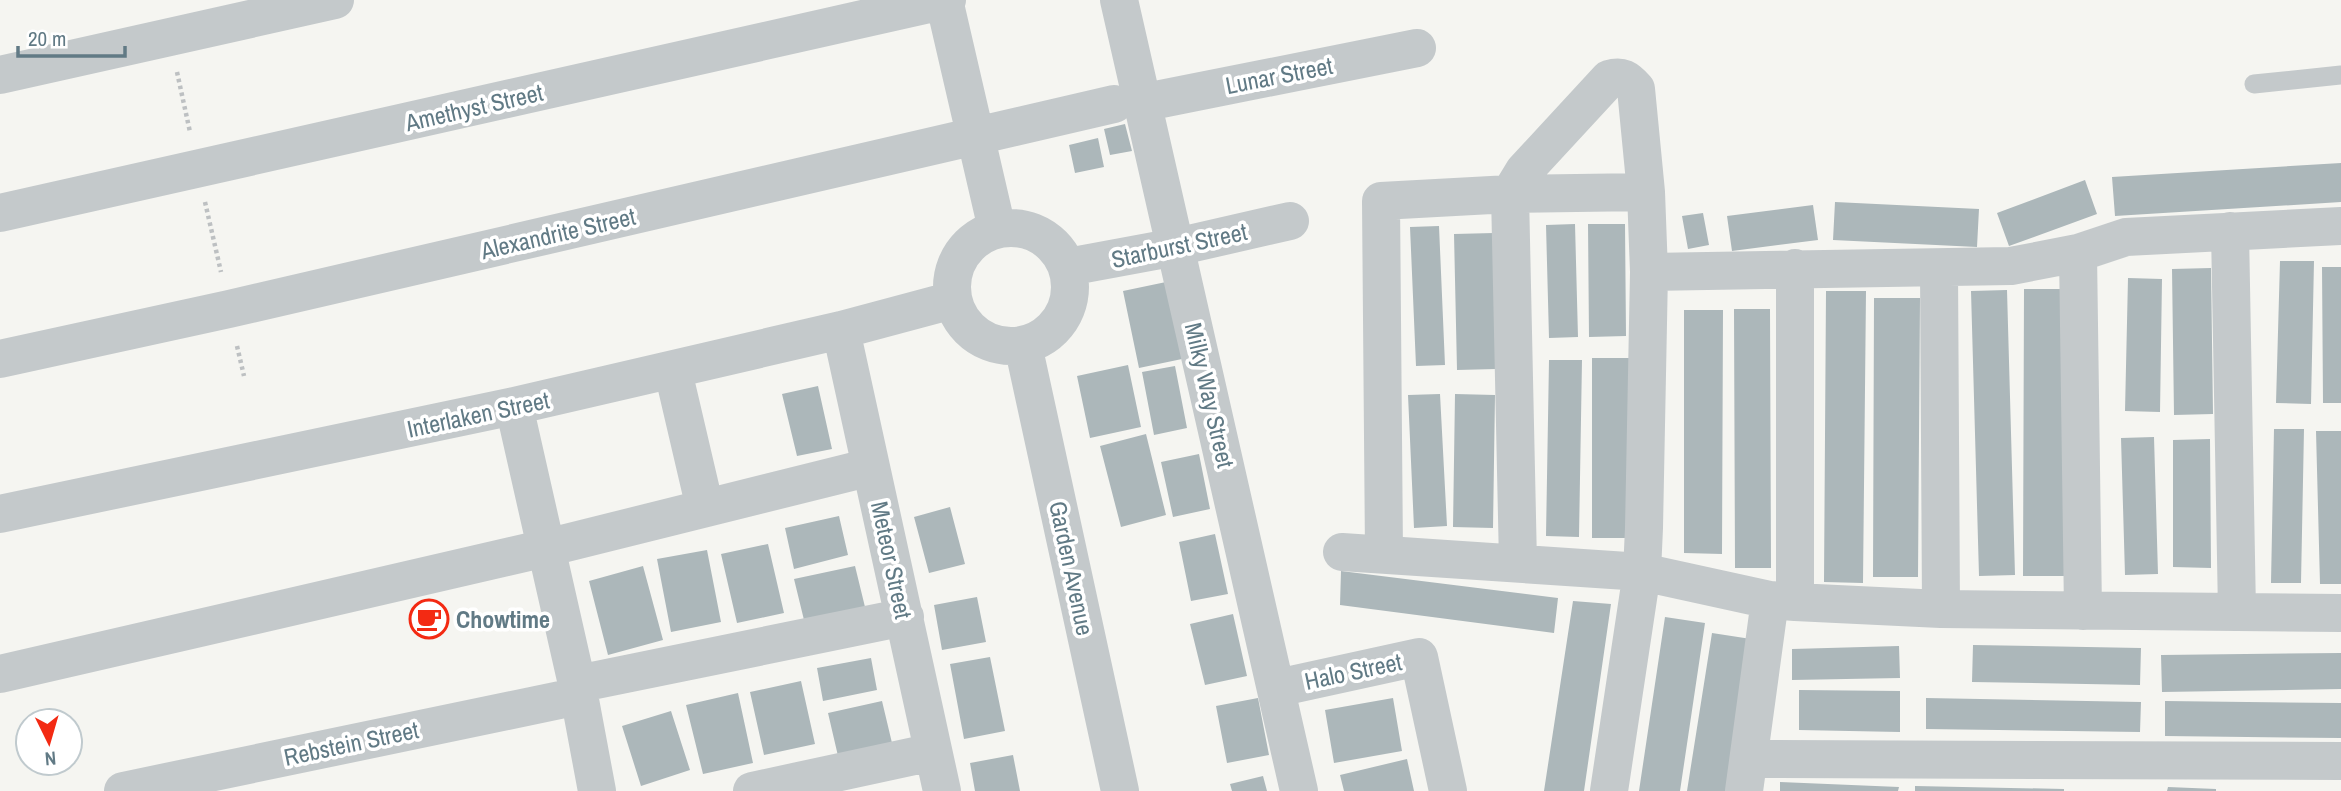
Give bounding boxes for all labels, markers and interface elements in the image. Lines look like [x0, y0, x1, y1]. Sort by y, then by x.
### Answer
scale bar [18, 14, 124, 58]
text: 20 m [28, 24, 66, 53]
street label: Lunar Street [1223, 49, 1336, 101]
street label: Amethyst Street [401, 76, 546, 139]
street label: Alexandrite Street [477, 200, 639, 267]
street label: Starburst Street [1108, 215, 1250, 275]
street label: Milky Way Street [1178, 319, 1242, 471]
street label: Interlaken Street [404, 383, 552, 445]
street label: Meteor Street [864, 498, 920, 622]
street label: Garden Avenue [1042, 498, 1102, 638]
cafe icon: Chowtime [408, 598, 450, 640]
place label: Chowtime [456, 603, 550, 635]
street label: Halo Street [1302, 645, 1405, 697]
north arrow [14, 707, 84, 777]
street label: Rebstein Street [281, 713, 422, 773]
text: N [44, 745, 57, 772]

